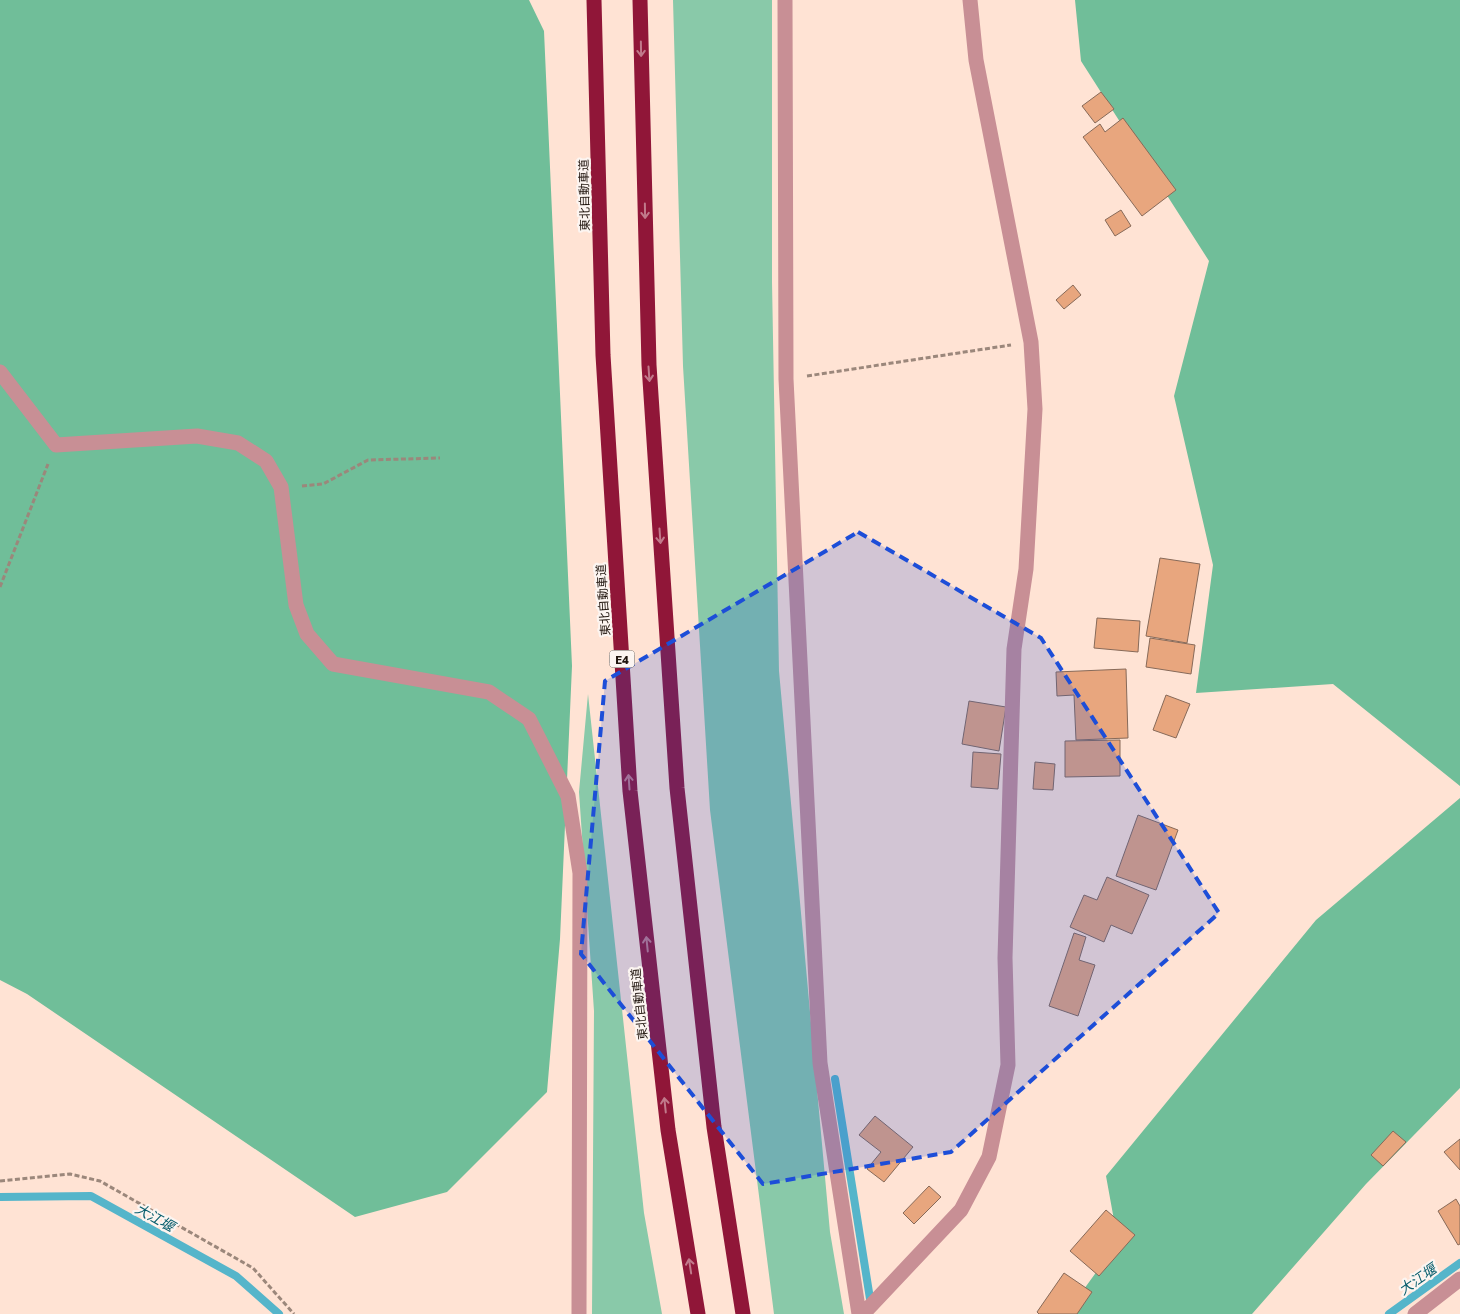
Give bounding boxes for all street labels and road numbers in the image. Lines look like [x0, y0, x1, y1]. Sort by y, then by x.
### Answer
street label: 東北自動車道 [576, 159, 592, 231]
street label: 東北自動車道 [593, 564, 613, 636]
road number: E4 [610, 651, 634, 668]
street label: 東北自動車道 [628, 967, 650, 1041]

